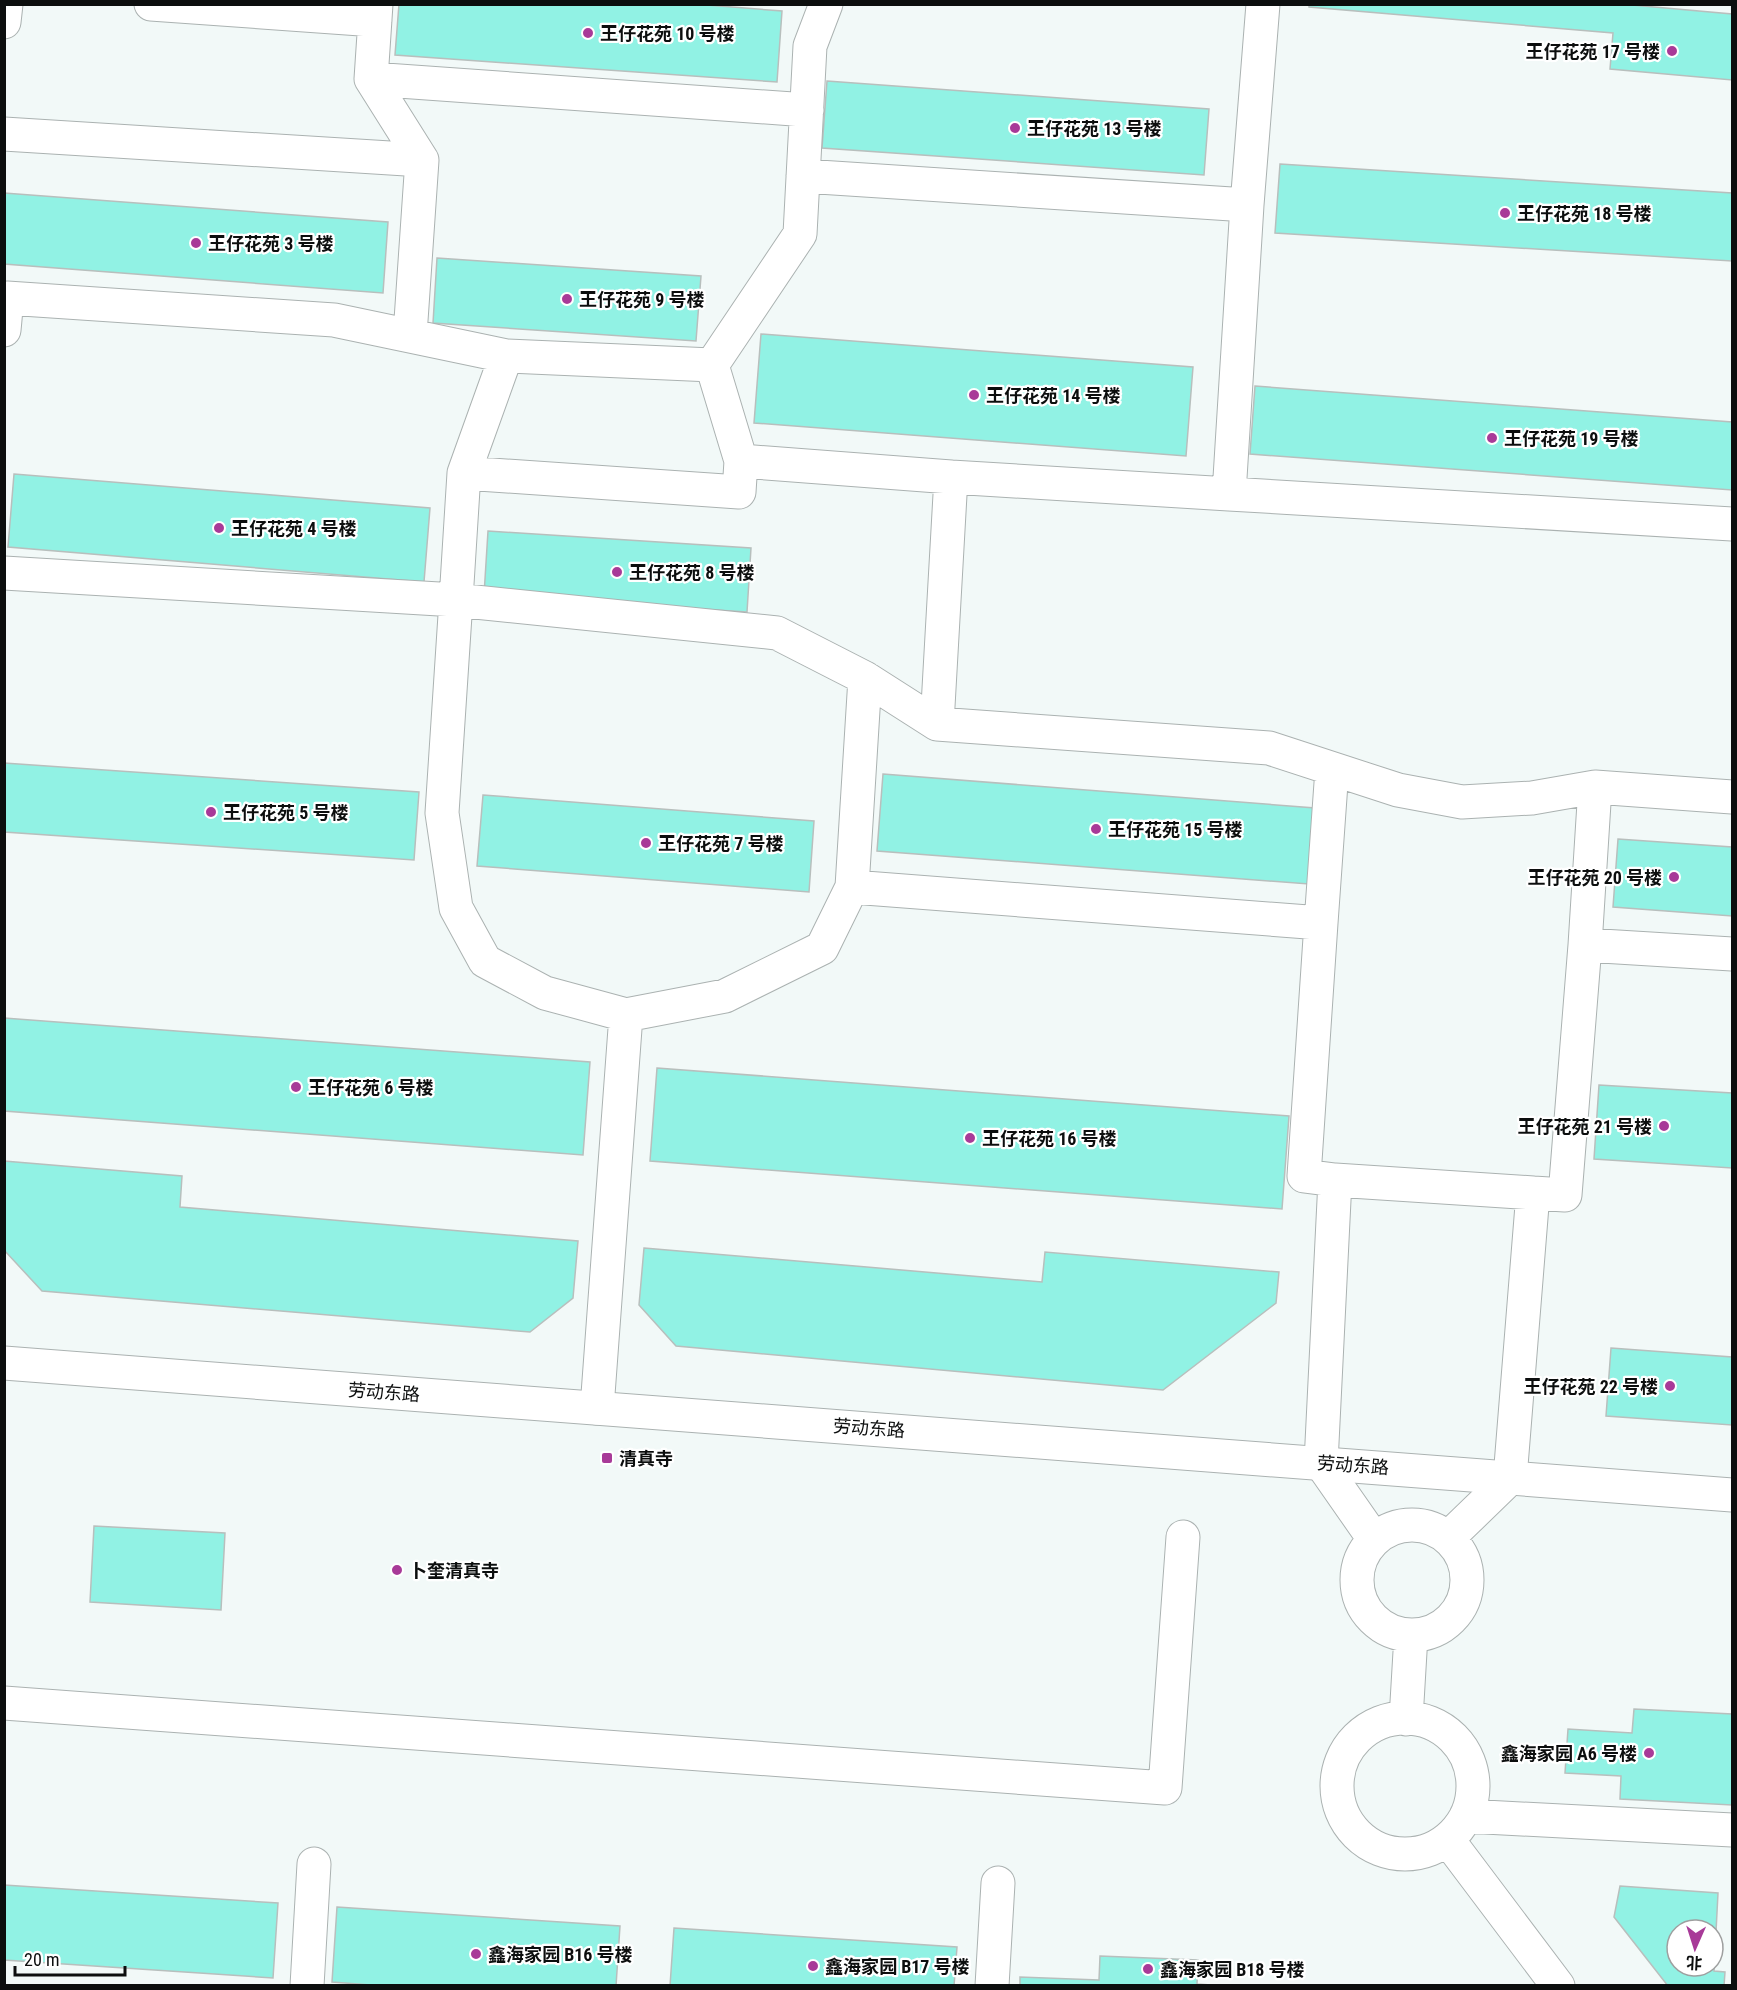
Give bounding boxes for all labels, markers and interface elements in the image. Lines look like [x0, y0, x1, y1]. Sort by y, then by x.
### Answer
place label: 王仔花苑 10 号楼 [600, 23, 735, 44]
marker: 王仔花苑 10 号楼 [581, 26, 595, 40]
place label: 王仔花苑 17 号楼 [1526, 41, 1660, 62]
marker: 王仔花苑 17 号楼 [1665, 44, 1679, 58]
place label: 王仔花苑 13 号楼 [1027, 118, 1162, 139]
marker: 王仔花苑 13 号楼 [1008, 121, 1022, 135]
place label: 王仔花苑 18 号楼 [1517, 203, 1652, 224]
marker: 王仔花苑 18 号楼 [1498, 206, 1512, 220]
place label: 王仔花苑 3 号楼 [208, 233, 333, 254]
marker: 王仔花苑 3 号楼 [189, 236, 203, 250]
place label: 王仔花苑 9 号楼 [579, 289, 704, 310]
marker: 王仔花苑 9 号楼 [560, 292, 574, 306]
place label: 王仔花苑 14 号楼 [986, 385, 1121, 406]
marker: 王仔花苑 14 号楼 [967, 388, 981, 402]
place label: 王仔花苑 19 号楼 [1504, 428, 1639, 449]
marker: 王仔花苑 19 号楼 [1485, 431, 1499, 445]
place label: 王仔花苑 4 号楼 [231, 518, 356, 539]
marker: 王仔花苑 4 号楼 [212, 521, 226, 535]
place label: 王仔花苑 8 号楼 [629, 562, 754, 583]
marker: 王仔花苑 8 号楼 [610, 565, 624, 579]
place label: 王仔花苑 5 号楼 [223, 802, 348, 823]
marker: 王仔花苑 5 号楼 [204, 805, 218, 819]
place label: 王仔花苑 15 号楼 [1108, 819, 1243, 840]
marker: 王仔花苑 15 号楼 [1089, 822, 1103, 836]
place label: 王仔花苑 7 号楼 [658, 833, 783, 854]
marker: 王仔花苑 7 号楼 [639, 836, 653, 850]
place label: 王仔花苑 20 号楼 [1528, 867, 1662, 888]
marker: 王仔花苑 20 号楼 [1667, 870, 1681, 884]
place label: 王仔花苑 6 号楼 [308, 1077, 433, 1098]
marker: 王仔花苑 6 号楼 [289, 1080, 303, 1094]
place label: 王仔花苑 21 号楼 [1518, 1116, 1652, 1137]
marker: 王仔花苑 21 号楼 [1657, 1119, 1671, 1133]
place label: 王仔花苑 16 号楼 [982, 1128, 1117, 1149]
marker: 王仔花苑 16 号楼 [963, 1131, 977, 1145]
place label: 王仔花苑 22 号楼 [1524, 1376, 1658, 1397]
street label: 劳动东路 [347, 1379, 421, 1405]
marker: 王仔花苑 22 号楼 [1663, 1379, 1677, 1393]
street label: 劳动东路 [832, 1415, 906, 1441]
place label: 清真寺 [619, 1448, 673, 1469]
marker: 清真寺 [600, 1451, 614, 1465]
street label: 劳动东路 [1316, 1452, 1390, 1478]
place label: 卜奎清真寺 [409, 1560, 499, 1581]
marker: 卜奎清真寺 [390, 1563, 404, 1577]
place label: 鑫海家园 A6 号楼 [1501, 1743, 1637, 1764]
marker: 鑫海家园 A6 号楼 [1642, 1746, 1656, 1760]
north arrow [1665, 1918, 1725, 1978]
scale bar [15, 1939, 124, 1977]
place label: 鑫海家园 B16 号楼 [488, 1944, 633, 1965]
marker: 鑫海家园 B16 号楼 [469, 1947, 483, 1961]
text: 20 m [24, 1949, 59, 1970]
text: 北 [1686, 1953, 1703, 1972]
place label: 鑫海家园 B17 号楼 [825, 1956, 970, 1977]
marker: 鑫海家园 B17 号楼 [806, 1959, 820, 1973]
place label: 鑫海家园 B18 号楼 [1160, 1959, 1305, 1980]
marker: 鑫海家园 B18 号楼 [1141, 1962, 1155, 1976]

